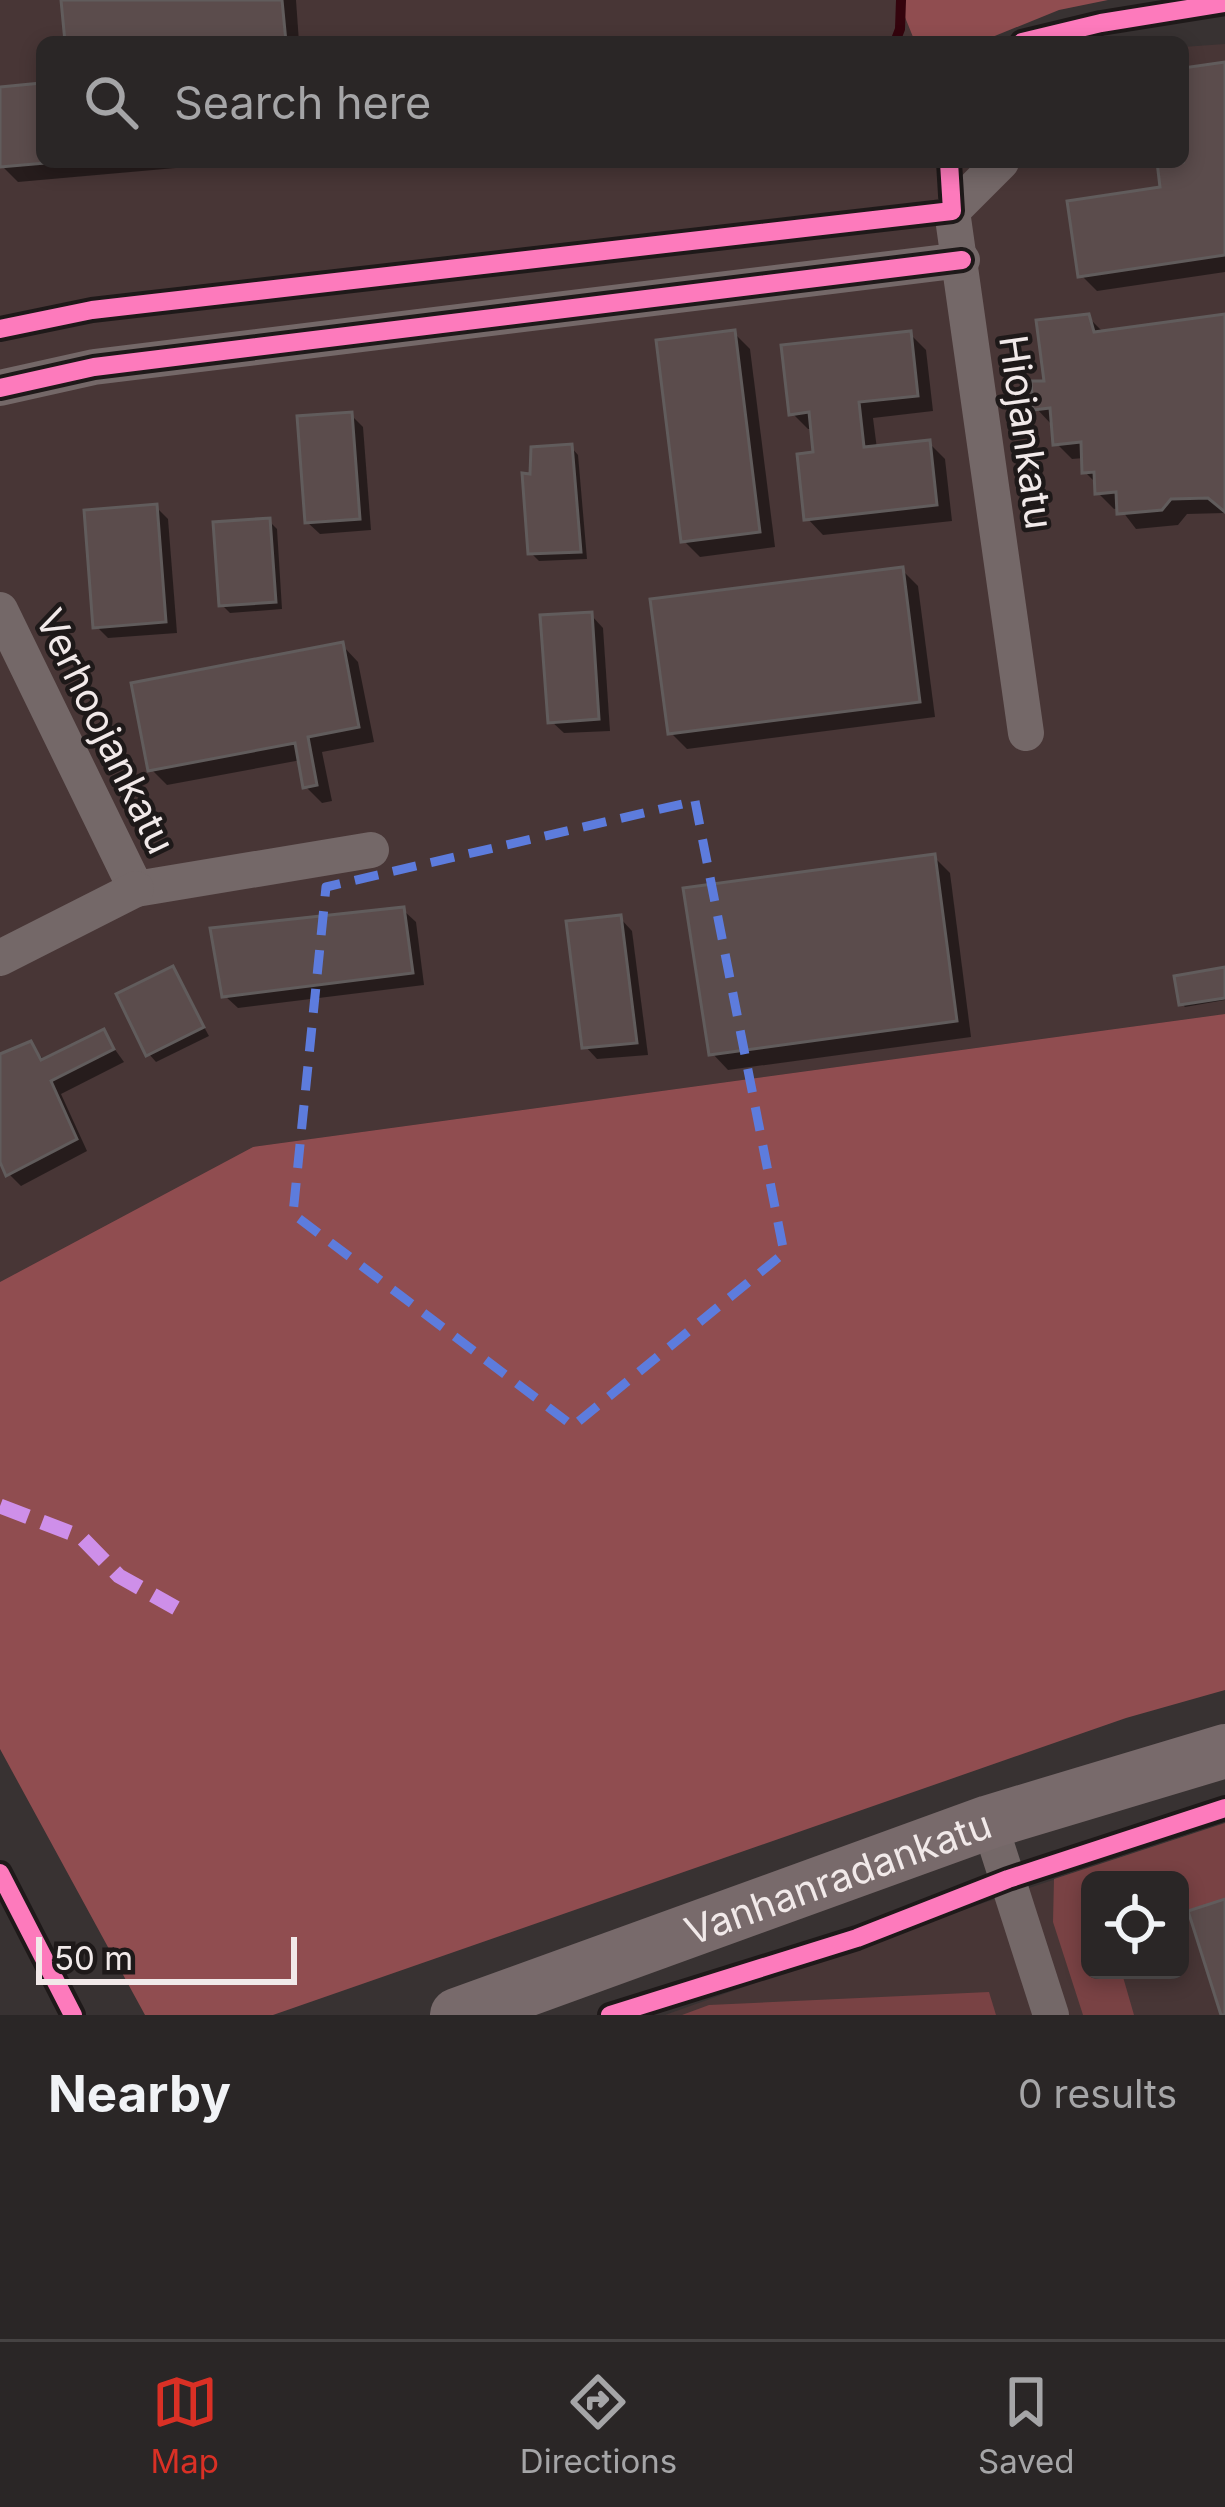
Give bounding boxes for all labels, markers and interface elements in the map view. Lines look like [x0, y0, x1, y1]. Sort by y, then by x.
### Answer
search box [36, 36, 1189, 168]
icon: search [78, 69, 144, 135]
text: Search here [174, 75, 431, 130]
street label: Hiojankatu [990, 332, 1064, 532]
street label: Verhoojankatu [27, 601, 185, 861]
street label: Vanhanradankatu [678, 1800, 997, 1954]
map controls [1081, 1871, 1189, 1979]
button: locate [1081, 1871, 1189, 1979]
scale bar [36, 1931, 297, 1984]
text: 50 m [54, 1938, 133, 1978]
text: Nearby [48, 2063, 231, 2124]
text: 0 results [1018, 2070, 1177, 2117]
tab: Map [150, 2369, 219, 2481]
tab: Directions [520, 2369, 677, 2481]
tab: Saved [978, 2369, 1075, 2481]

